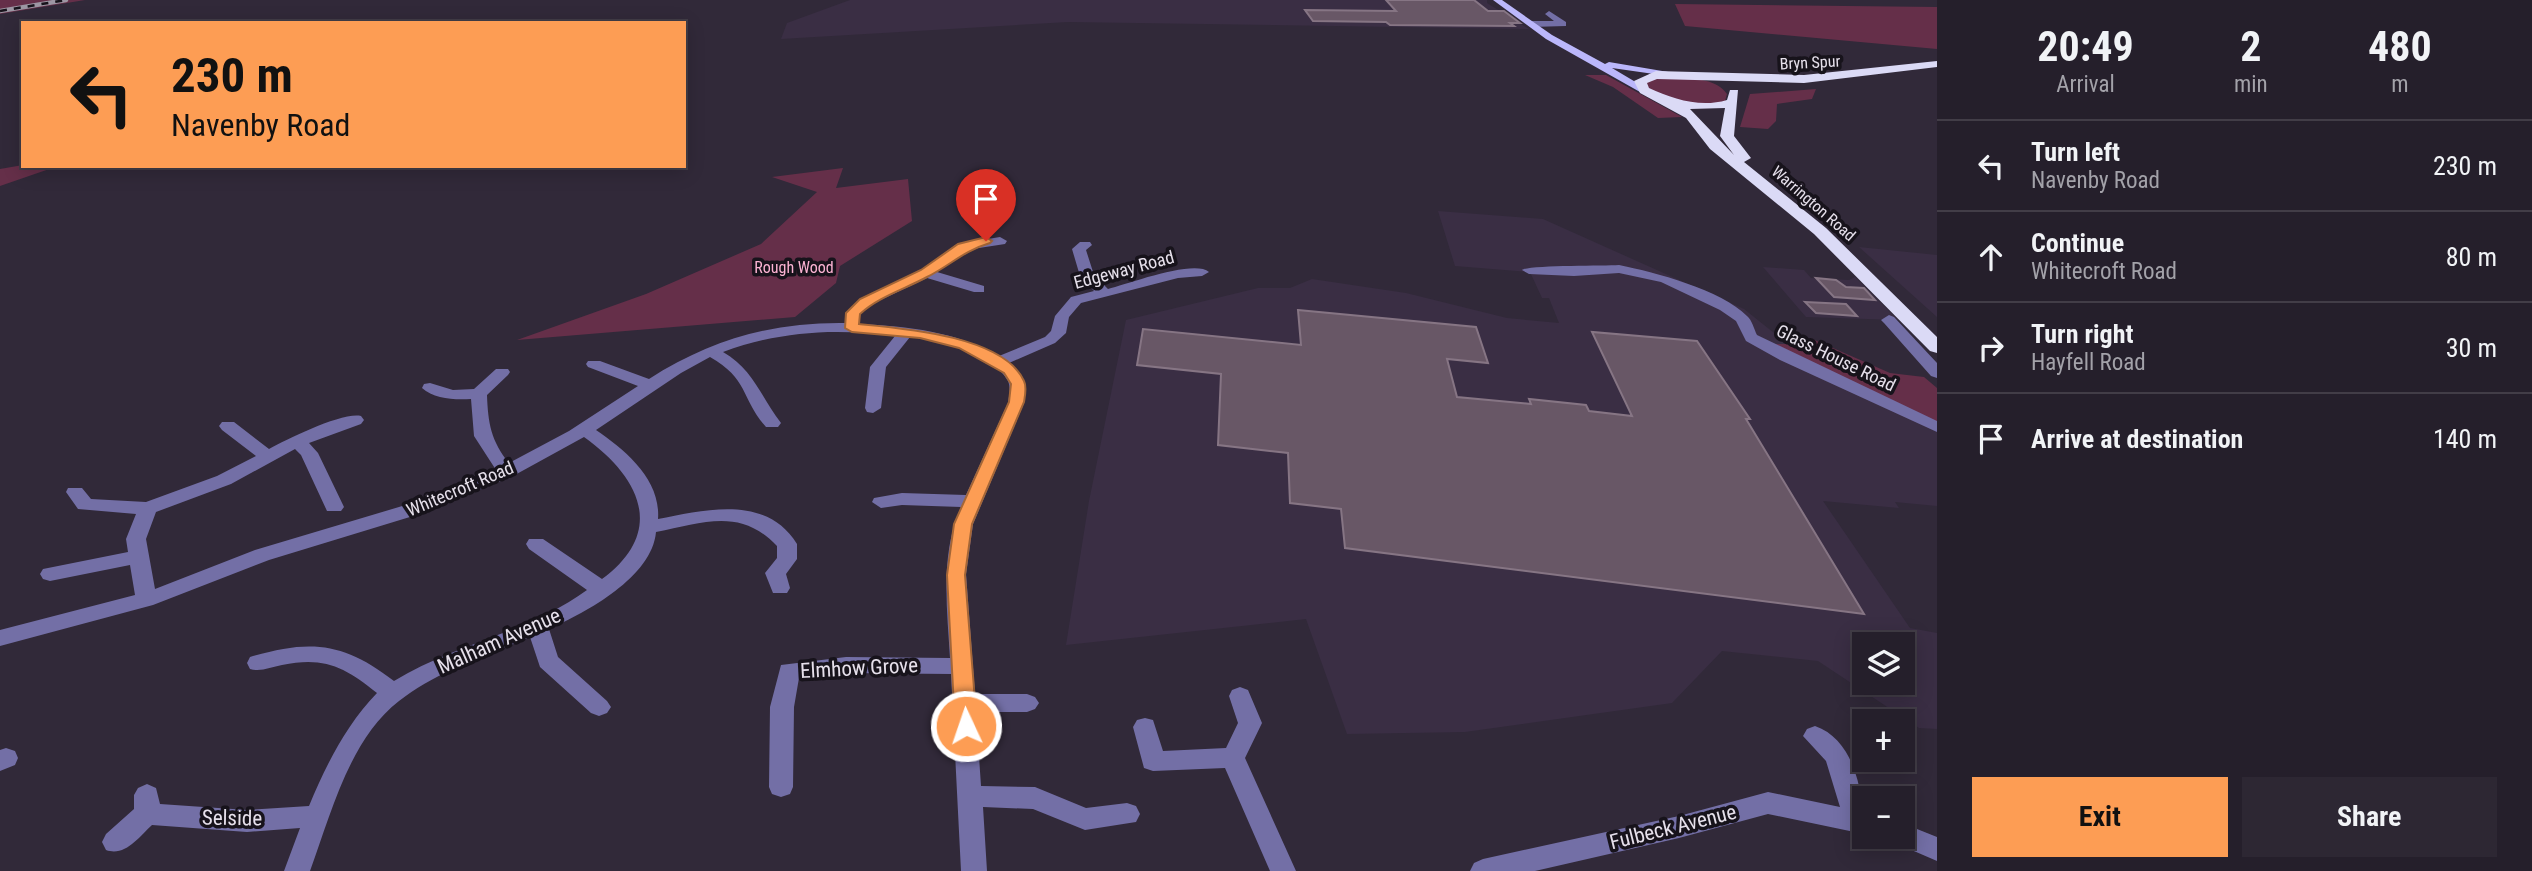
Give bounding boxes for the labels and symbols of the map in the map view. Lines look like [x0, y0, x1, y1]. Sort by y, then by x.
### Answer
street label: Bryn Spur [1779, 51, 1841, 74]
street label: Warrington Road [1768, 162, 1859, 245]
pin [956, 169, 1016, 241]
street label: Edgeway Road [1071, 246, 1176, 293]
park label: Rough Wood [754, 258, 834, 277]
street label: Glass House Road [1773, 320, 1899, 395]
street label: Whitecroft Road [403, 457, 516, 521]
street label: Malham Avenue [434, 603, 564, 679]
street label: Elmhow Grove [799, 653, 919, 683]
position arrow [929, 689, 1003, 763]
street label: Fulbeck Avenue [1607, 800, 1739, 854]
street label: Selside [202, 805, 262, 831]

